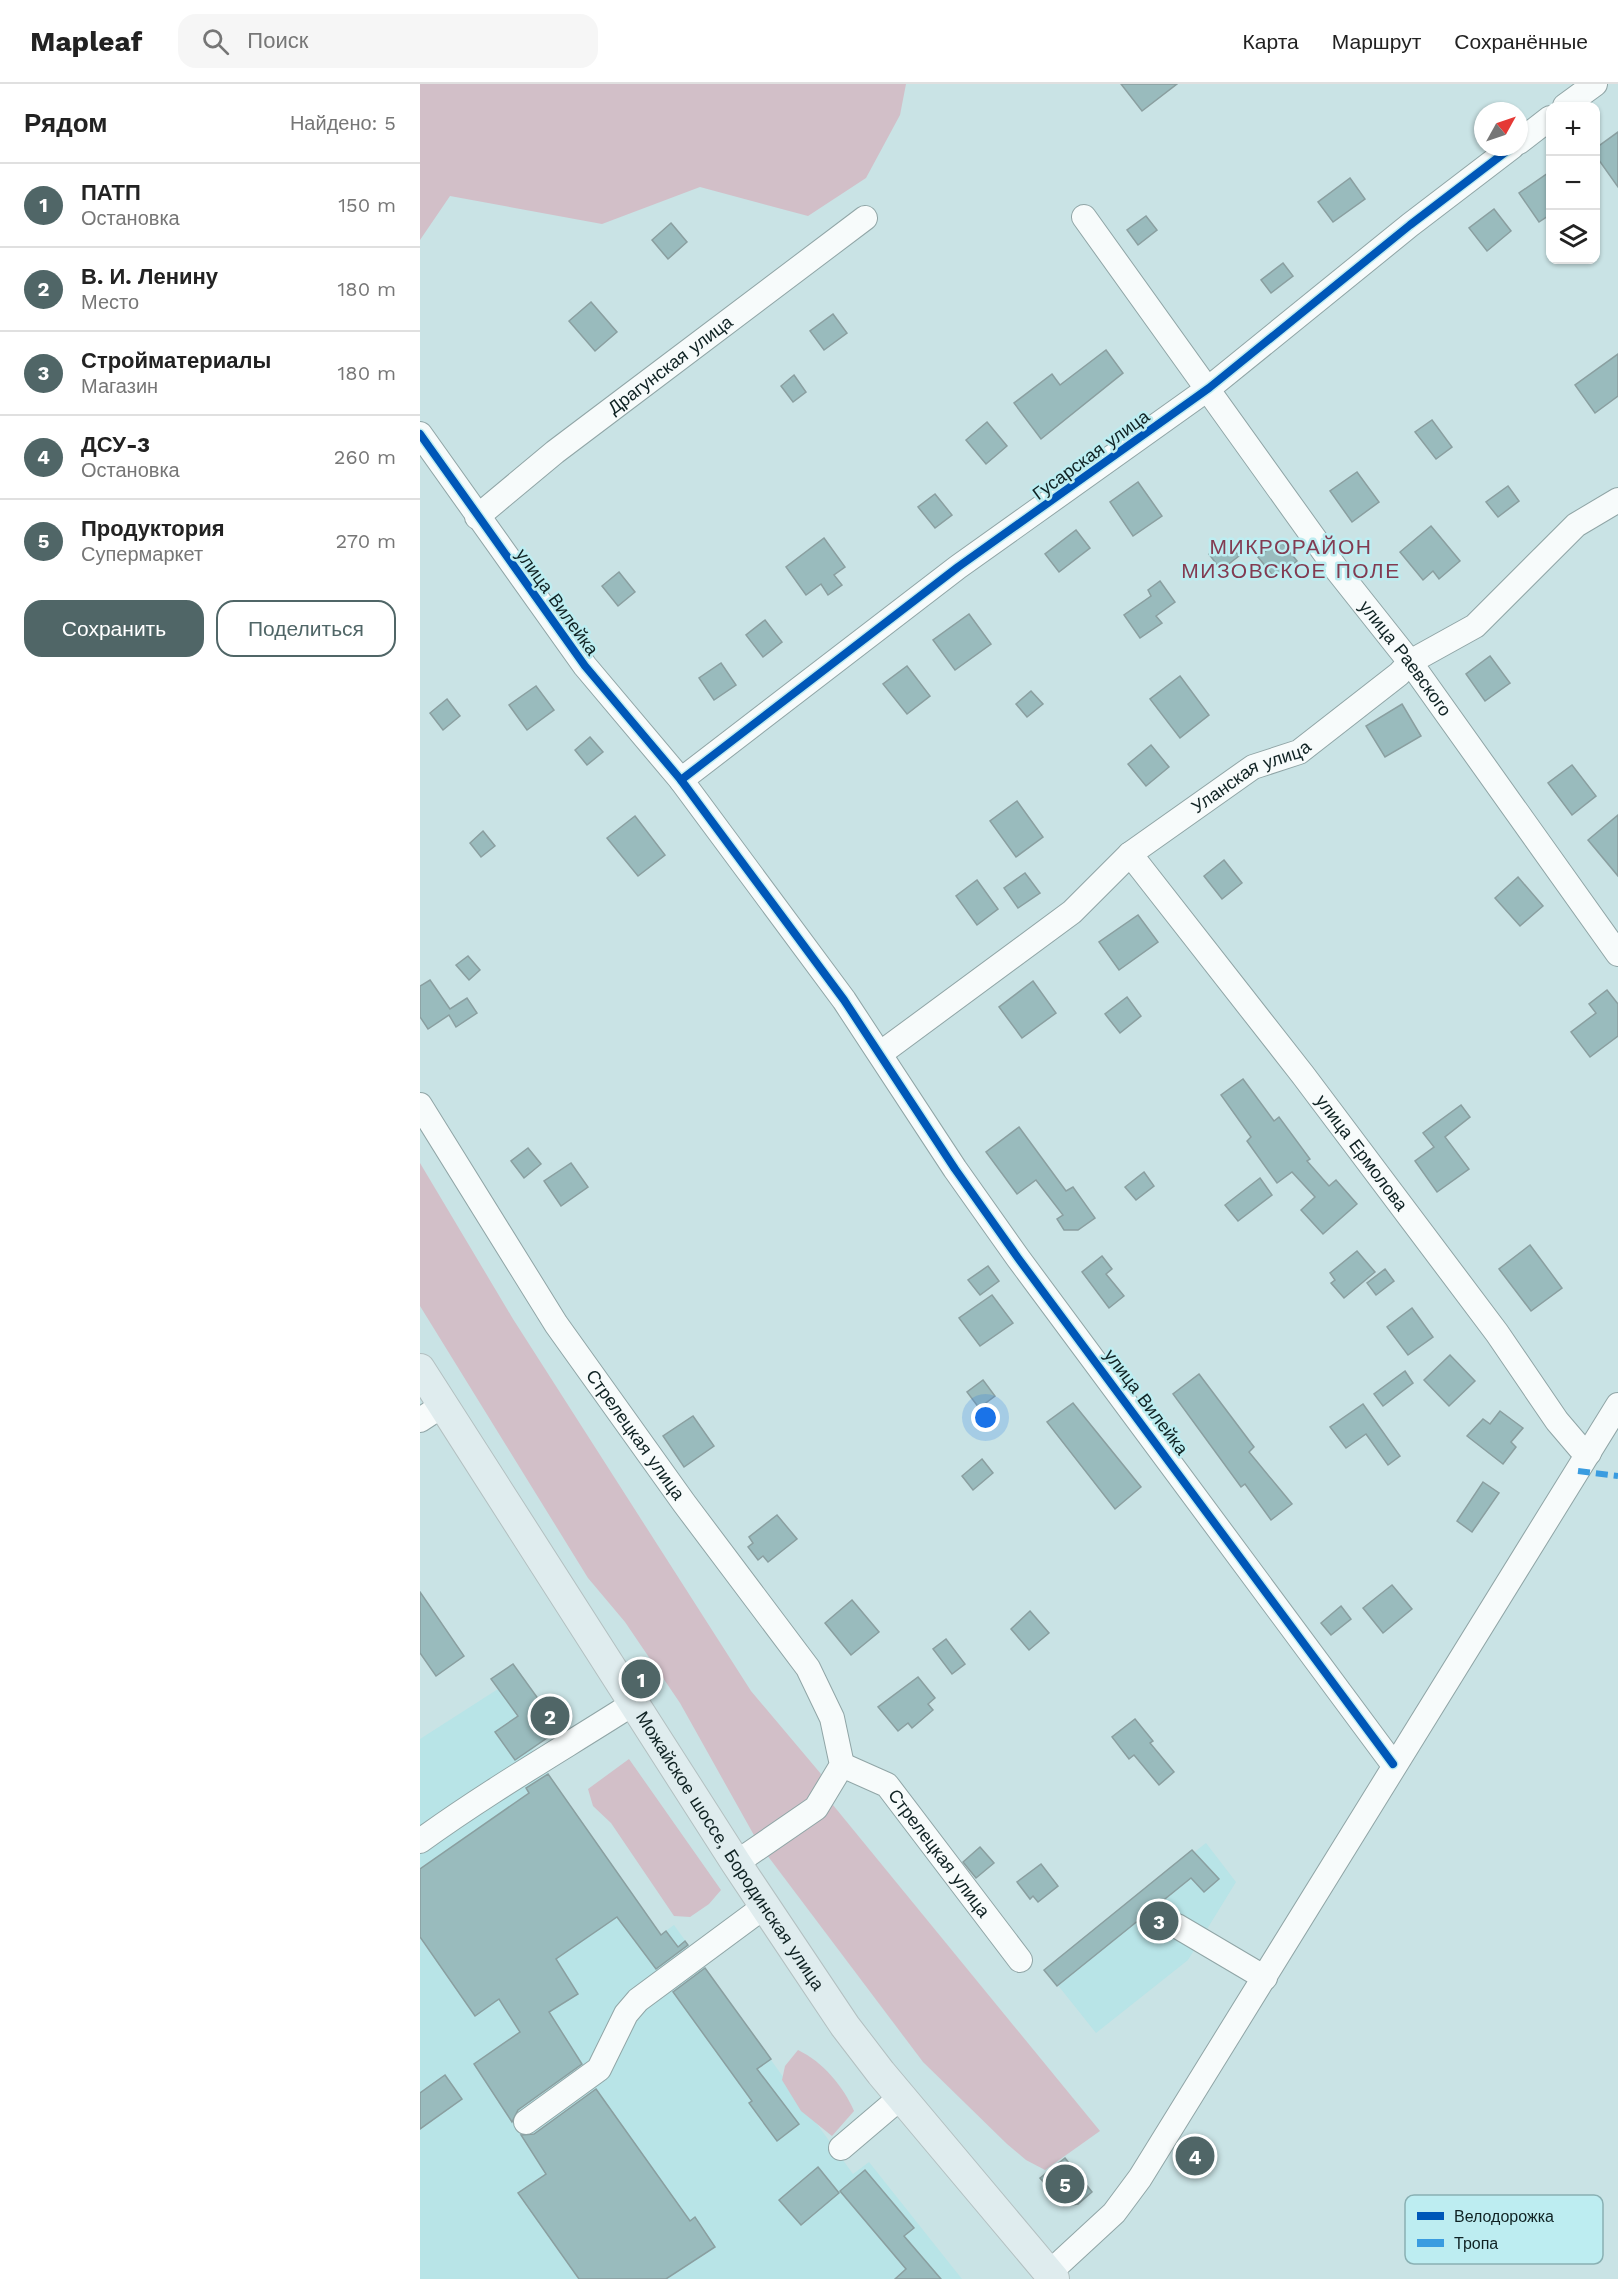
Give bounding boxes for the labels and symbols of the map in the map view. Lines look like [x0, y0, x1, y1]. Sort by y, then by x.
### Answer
north arrow [1474, 102, 1528, 156]
street label: Драгунская улица [604, 310, 737, 418]
street label: Гусарская улица [1028, 405, 1154, 504]
district label: МИКРОРАЙОН МИЗОВСКОЕ ПОЛЕ [1181, 534, 1401, 583]
street label: улица Вилейка [512, 544, 604, 660]
street label: улица Раевского [1355, 596, 1456, 720]
street label: Уланская улица [1187, 735, 1316, 817]
street label: улица Ермолова [1311, 1090, 1413, 1215]
street label: улица Вилейка [1100, 1345, 1193, 1459]
street label: Стрелецкая улица [582, 1365, 690, 1505]
your location [971, 1403, 1000, 1432]
pin: 1 [622, 1656, 660, 1702]
pin: 2 [530, 1694, 570, 1738]
street label: Можайское шоссе, Бородинская улица [632, 1707, 830, 1995]
street label: Стрелецкая улица [884, 1785, 995, 1922]
pin: 3 [1140, 1898, 1178, 1944]
pin: 4 [1176, 2134, 1214, 2178]
pin: 5 [1046, 2162, 1084, 2206]
legend [1405, 2195, 1603, 2264]
text: Велодорожка [1454, 2207, 1554, 2226]
text: Тропа [1454, 2234, 1498, 2253]

